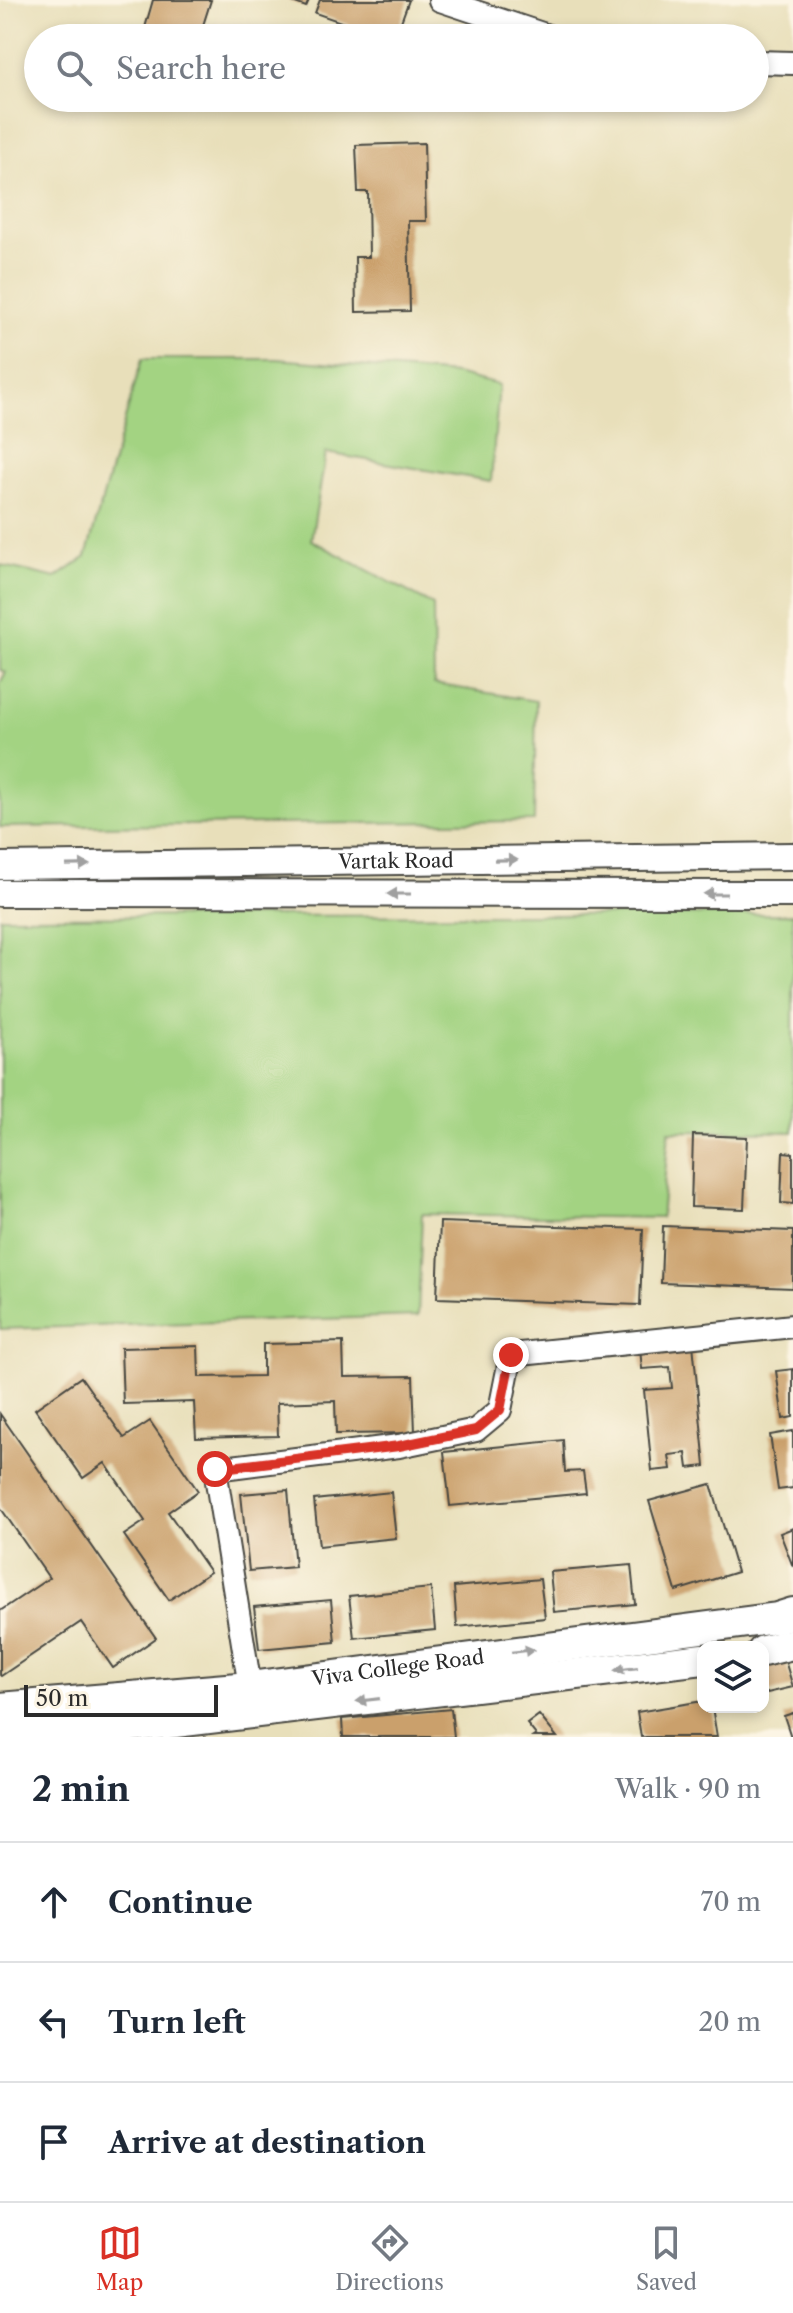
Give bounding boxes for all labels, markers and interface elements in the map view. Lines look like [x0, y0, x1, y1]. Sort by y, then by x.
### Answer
search box [24, 24, 769, 112]
icon: search [52, 46, 96, 90]
text: Search here [116, 50, 286, 87]
street label: Vartak Road [337, 848, 454, 874]
one-way arrow [494, 853, 519, 866]
one-way arrow [66, 859, 91, 871]
one-way arrow [386, 888, 411, 900]
one-way arrow [702, 888, 727, 900]
route end [493, 1337, 529, 1373]
route start [197, 1451, 233, 1487]
map controls [697, 1641, 769, 1713]
button: layers [697, 1641, 769, 1713]
street label: Viva College Road [309, 1644, 485, 1691]
one-way arrow [511, 1645, 536, 1658]
one-way arrow [613, 1662, 638, 1675]
scale bar [24, 1681, 218, 1717]
text: 50 m [36, 1685, 88, 1712]
one-way arrow [355, 1694, 380, 1707]
text: 2 min [32, 1768, 130, 1810]
text: Walk · 90 m [615, 1773, 761, 1805]
icon: ahead [32, 1880, 76, 1924]
text: Continue [108, 1884, 253, 1921]
text: 70 m [701, 1886, 761, 1918]
icon: left [32, 2000, 76, 2044]
text: Turn left [108, 2004, 245, 2041]
text: 20 m [698, 2006, 761, 2038]
icon: arrive [32, 2120, 76, 2164]
text: Arrive at destination [108, 2124, 426, 2161]
tab: Map [96, 2221, 143, 2296]
tab: Directions [335, 2221, 444, 2296]
tab: Saved [636, 2221, 697, 2296]

